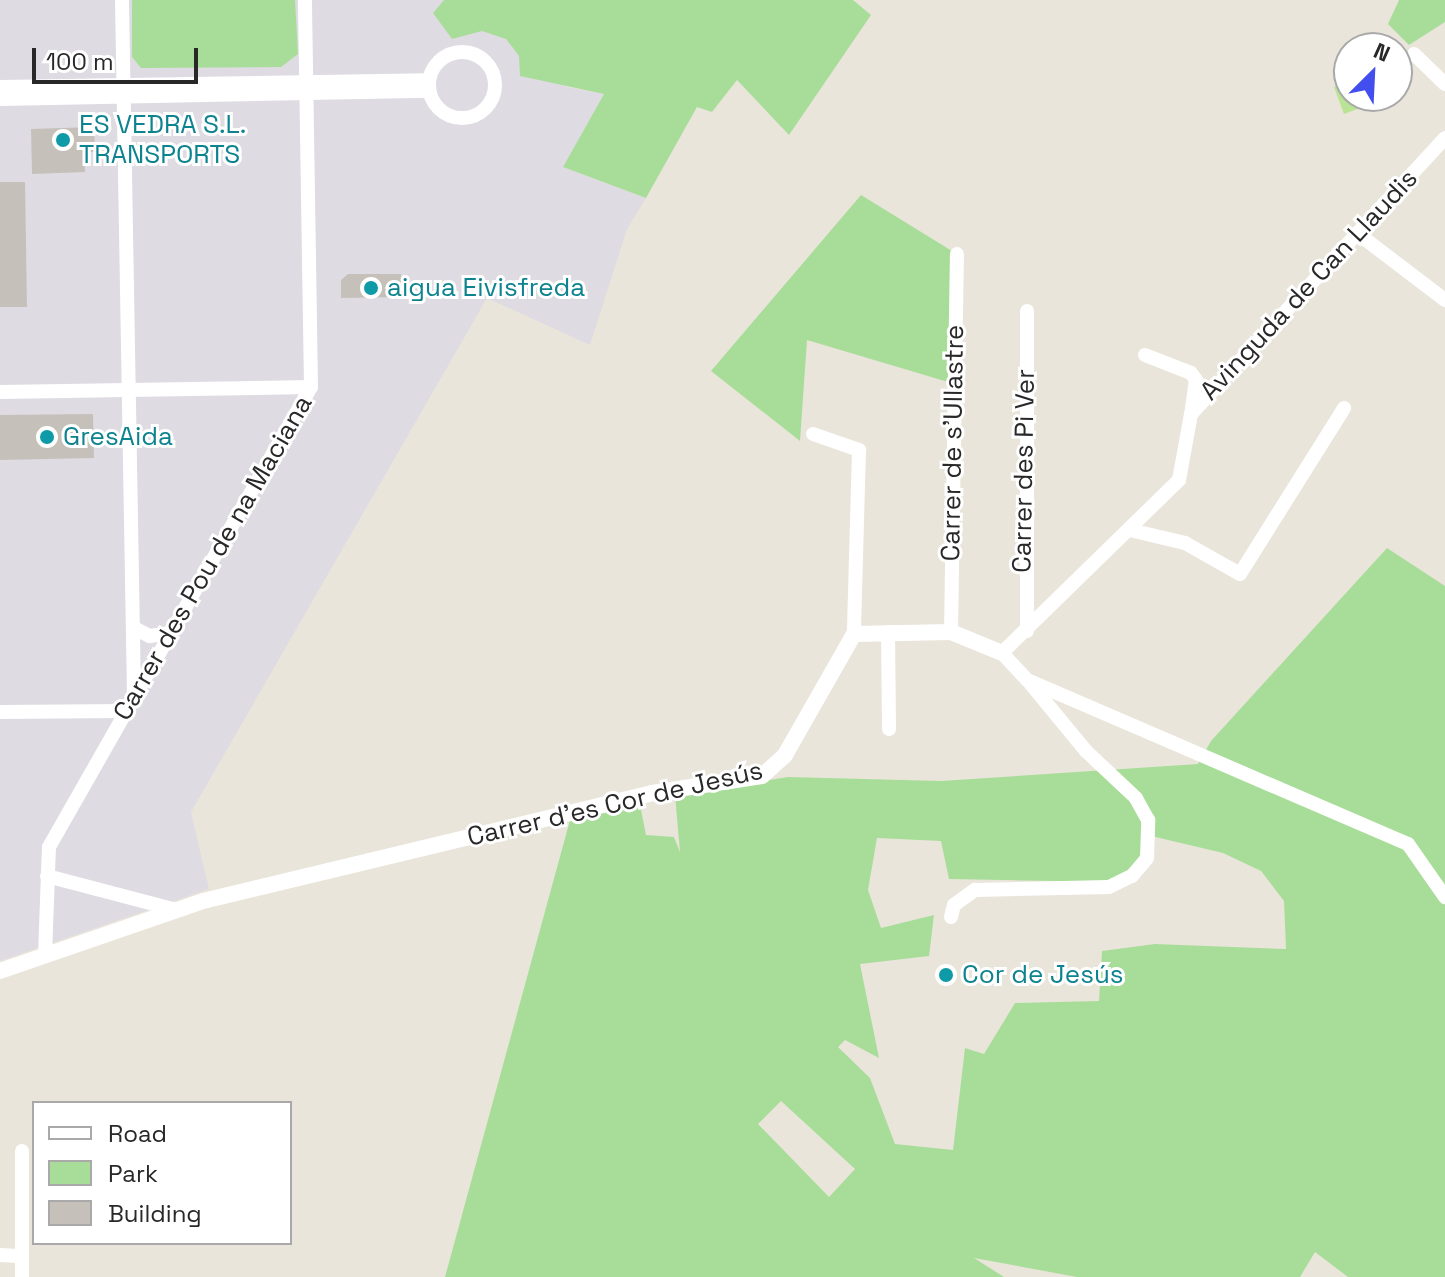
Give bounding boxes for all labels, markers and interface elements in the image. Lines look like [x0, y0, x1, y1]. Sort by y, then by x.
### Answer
scale bar [36, 32, 202, 82]
north arrow [1333, 32, 1413, 112]
text: N [1370, 36, 1394, 68]
text: 100 m [46, 46, 114, 77]
place label: ES VEDRA S.L. TRANSPORTS [79, 109, 247, 170]
marker: ES VEDRA S.L. TRANSPORTS [54, 131, 72, 149]
street label: Avinguda de Can Llaudis [1194, 163, 1424, 407]
place label: aigua Eivisfreda [387, 272, 585, 304]
marker: aigua Eivisfreda [362, 279, 380, 297]
street label: Carrer de s'Ullastre [935, 324, 971, 562]
street label: Carrer des Pi Ver [1007, 369, 1041, 573]
street label: Carrer des Pou de na Maciana [107, 390, 319, 726]
place label: GresAida [63, 421, 173, 453]
marker: GresAida [38, 428, 56, 446]
street label: Carrer d'es Cor de Jesús [464, 755, 766, 853]
place label: Cor de Jesús [962, 959, 1124, 991]
marker: Cor de Jesús [937, 966, 955, 984]
legend [32, 1101, 292, 1245]
text: Road [108, 1118, 167, 1149]
text: Park [108, 1158, 158, 1189]
text: Building [108, 1198, 202, 1229]

